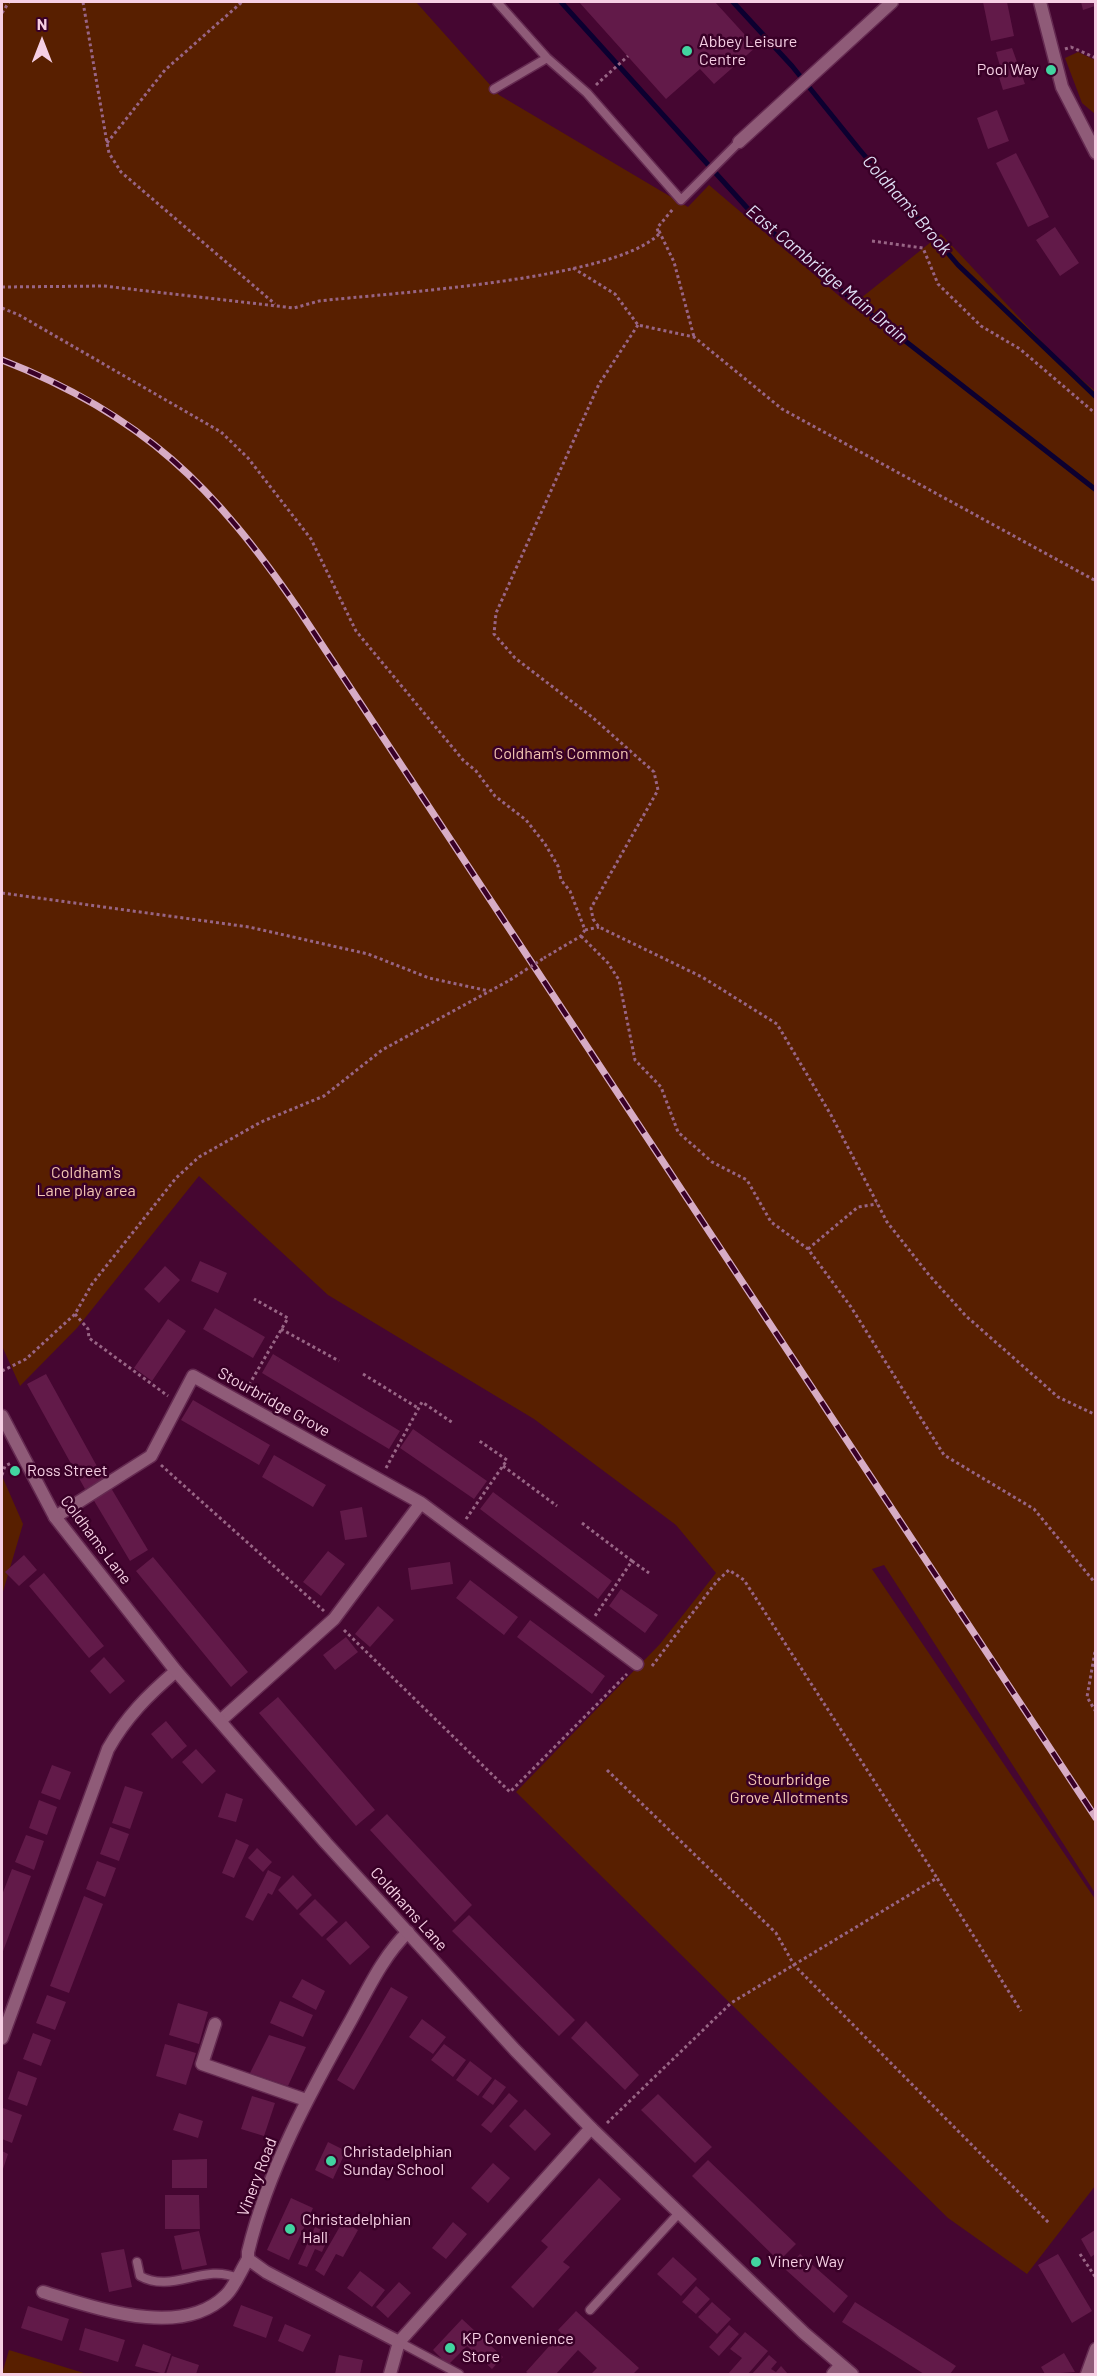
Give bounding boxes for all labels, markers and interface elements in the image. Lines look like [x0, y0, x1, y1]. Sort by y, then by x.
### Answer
north arrow [12, 12, 72, 72]
text: N [37, 14, 47, 33]
place label: Abbey Leisure Centre [699, 32, 797, 70]
marker: Abbey Leisure Centre [680, 44, 694, 58]
place label: Pool Way [977, 60, 1039, 80]
marker: Pool Way [1044, 63, 1058, 77]
water label: Coldham's Brook [858, 151, 956, 259]
water label: East Cambridge Main Drain [742, 200, 912, 348]
park label: Coldham's Common [493, 744, 629, 764]
park label: Coldham's Lane play area [36, 1163, 136, 1201]
street label: Stourbridge Grove [214, 1363, 334, 1441]
place label: Ross Street [27, 1461, 107, 1481]
marker: Ross Street [8, 1464, 22, 1478]
street label: Coldhams Lane [56, 1492, 136, 1588]
park label: Stourbridge Grove Allotments [730, 1770, 848, 1808]
street label: Coldhams Lane [366, 1863, 452, 1955]
street label: Vinery Road [233, 2135, 281, 2219]
place label: Christadelphian Sunday School [343, 2142, 452, 2180]
marker: Christadelphian Sunday School [324, 2154, 338, 2168]
place label: Christadelphian Hall [302, 2210, 411, 2248]
marker: Christadelphian Hall [283, 2222, 297, 2236]
place label: Vinery Way [768, 2252, 844, 2272]
marker: Vinery Way [749, 2255, 763, 2269]
place label: KP Convenience Store [462, 2329, 574, 2367]
marker: KP Convenience Store [443, 2341, 457, 2355]

